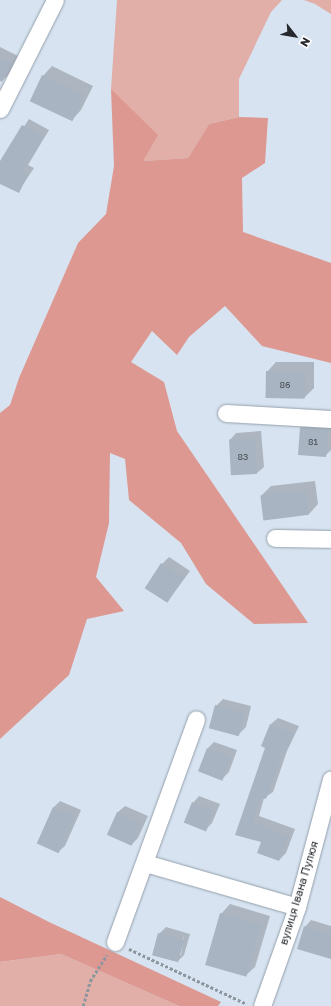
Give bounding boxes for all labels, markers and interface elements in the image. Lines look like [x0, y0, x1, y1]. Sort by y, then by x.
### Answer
north arrow [275, 16, 315, 56]
text: N [298, 36, 313, 49]
house number: 86 [280, 380, 290, 390]
house number: 81 [308, 437, 318, 447]
house number: 83 [238, 452, 248, 462]
street label: вулиця Івана Пулюя [277, 839, 321, 947]

